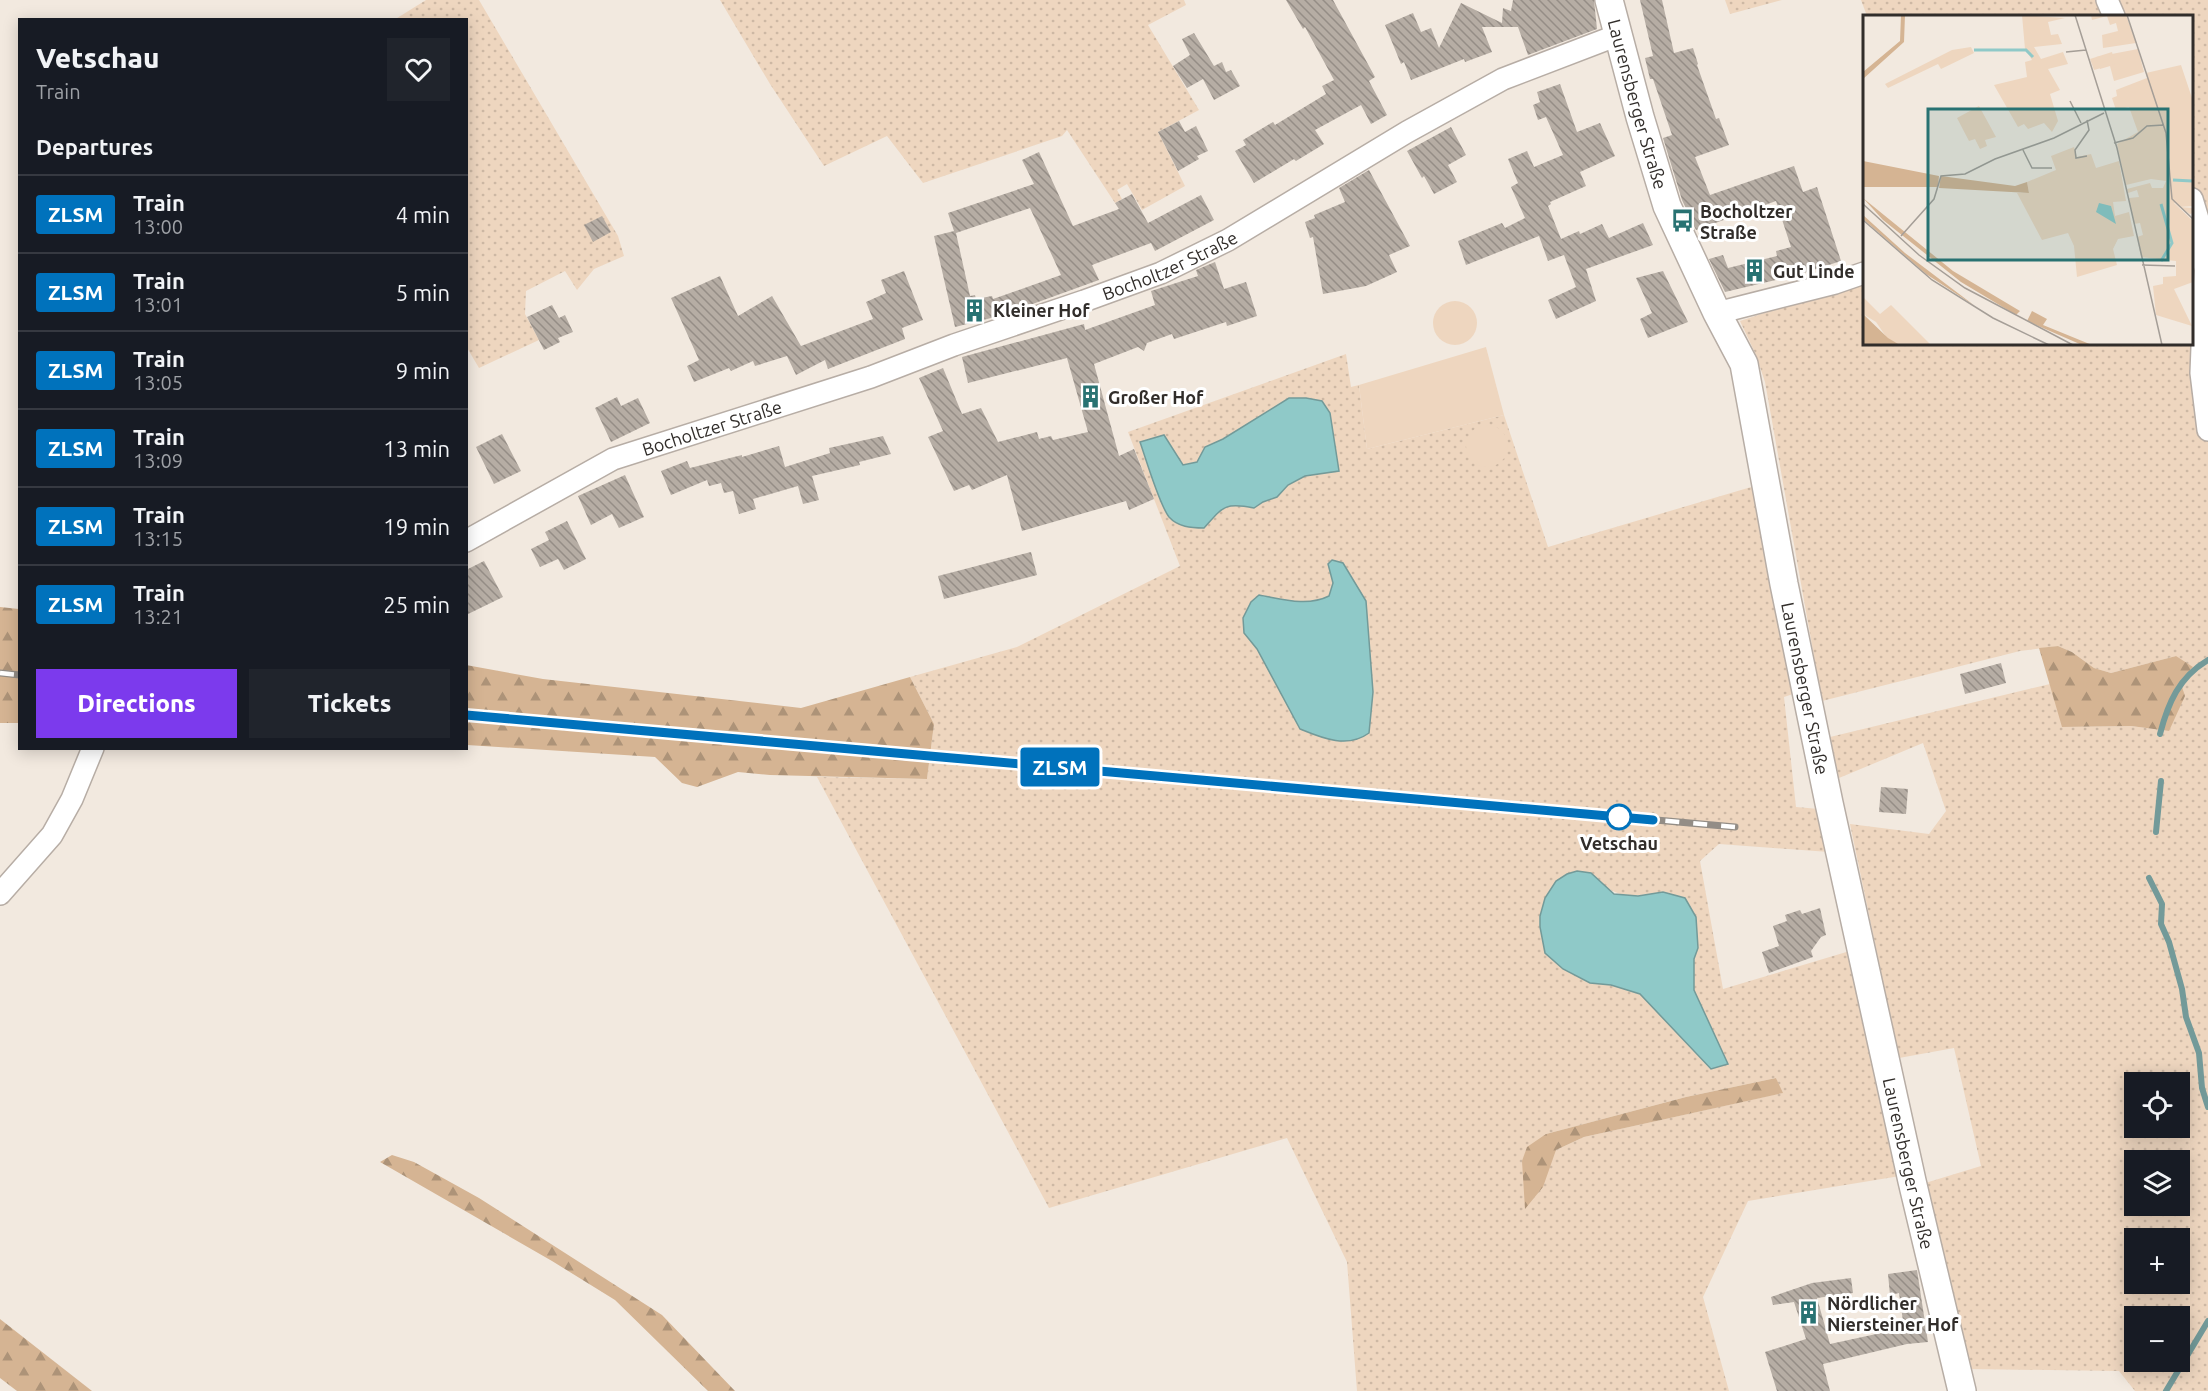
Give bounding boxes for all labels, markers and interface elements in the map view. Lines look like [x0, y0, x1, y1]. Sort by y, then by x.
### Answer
inset map [1863, 15, 2193, 345]
street label: Laurensberger Straße [1605, 17, 1671, 191]
button: heart [387, 38, 450, 101]
text: Vetschau [36, 42, 160, 73]
text: Train [36, 80, 81, 103]
text: Departures [36, 134, 153, 159]
text: Train [133, 190, 185, 215]
place label: Bocholtzer Straße [1700, 201, 1793, 242]
text: ZLSM [48, 202, 103, 226]
text: 4 min [396, 202, 450, 227]
bus stop icon: Bocholtzer Straße [1669, 208, 1695, 234]
text: 13:00 [133, 215, 183, 238]
street label: Bocholtzer Straße [1099, 227, 1241, 304]
building icon: Gut Linde [1742, 258, 1768, 284]
place label: Gut Linde [1773, 261, 1855, 281]
text: Train [133, 268, 185, 293]
text: ZLSM [48, 280, 103, 304]
text: 5 min [396, 280, 450, 305]
text: 13:01 [133, 293, 183, 316]
building icon: Kleiner Hof [962, 297, 988, 323]
place label: Kleiner Hof [993, 300, 1090, 320]
text: Train [133, 346, 185, 371]
text: ZLSM [48, 358, 103, 382]
text: 9 min [396, 358, 450, 383]
text: 13:05 [133, 371, 183, 394]
building icon: Großer Hof [1077, 384, 1103, 410]
place label: Großer Hof [1108, 387, 1204, 407]
street label: Bocholtzer Straße [640, 396, 784, 459]
text: Train [133, 424, 185, 449]
text: ZLSM [48, 436, 103, 460]
text: 13 min [383, 436, 450, 461]
text: 13:09 [133, 449, 183, 472]
text: Train [133, 502, 185, 527]
text: ZLSM [48, 514, 103, 538]
text: 19 min [383, 514, 450, 539]
text: 13:15 [133, 527, 183, 550]
text: Train [133, 580, 185, 605]
text: ZLSM [48, 592, 103, 616]
text: 25 min [383, 592, 450, 617]
street label: Laurensberger Straße [1778, 600, 1833, 776]
text: 13:21 [133, 605, 183, 628]
button: Directions [36, 669, 237, 738]
button: Tickets [249, 669, 450, 738]
line badge: ZLSM [1018, 748, 1102, 786]
text: ZLSM [1032, 755, 1088, 779]
marker: Vetschau [1606, 804, 1632, 830]
place label: Vetschau [1580, 833, 1658, 853]
map controls [2124, 1072, 2190, 1372]
button: locate [2124, 1072, 2190, 1138]
street label: Laurensberger Straße [1880, 1076, 1938, 1251]
button: layers [2124, 1150, 2190, 1216]
button: + [2124, 1228, 2190, 1294]
place label: Nördlicher Niersteiner Hof [1827, 1293, 1959, 1334]
building icon: Nördlicher Niersteiner Hof [1796, 1300, 1822, 1326]
button: − [2124, 1306, 2190, 1372]

